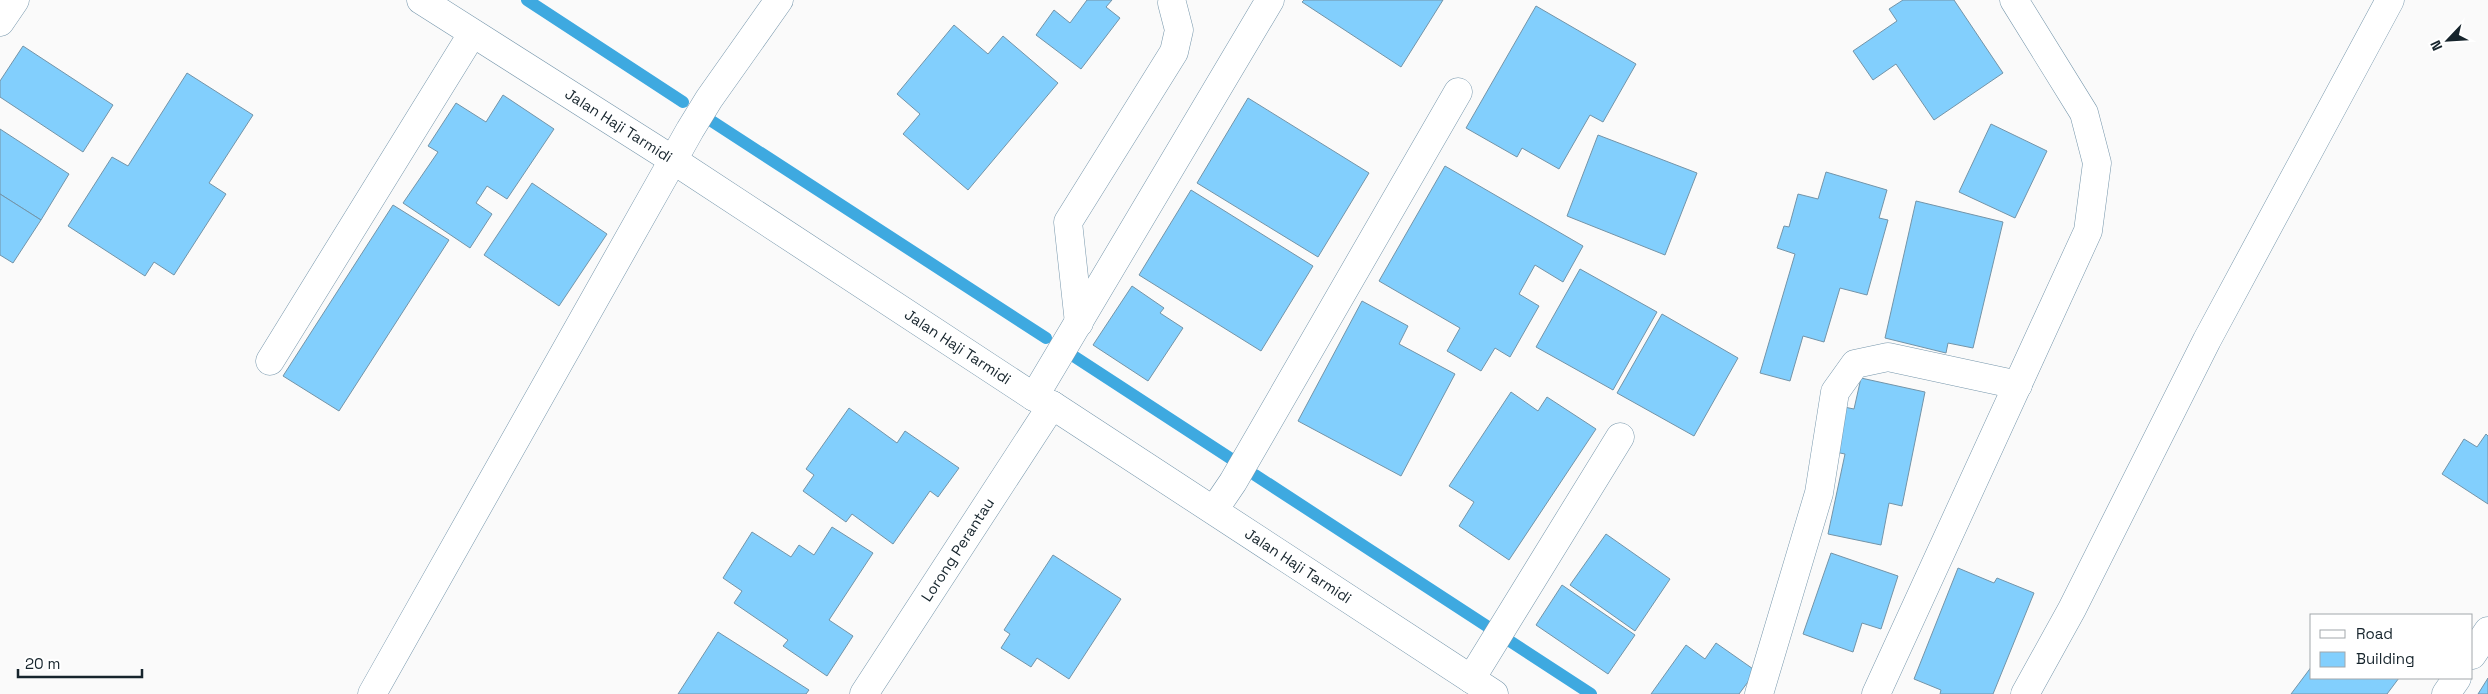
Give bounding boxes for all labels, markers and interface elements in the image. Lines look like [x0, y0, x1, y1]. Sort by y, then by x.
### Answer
north arrow [2423, 15, 2473, 65]
text: N [2426, 37, 2446, 54]
street label: Jalan Haji Tarmidi [562, 84, 676, 166]
street label: Jalan Haji Tarmidi [901, 305, 1015, 388]
street label: Lorong Perantau [917, 494, 998, 605]
street label: Jalan Haji Tarmidi [1241, 524, 1355, 607]
legend [2310, 614, 2473, 679]
text: Road [2356, 624, 2393, 643]
scale bar [18, 646, 141, 678]
text: Building [2356, 649, 2415, 668]
text: 20 m [25, 654, 60, 673]

